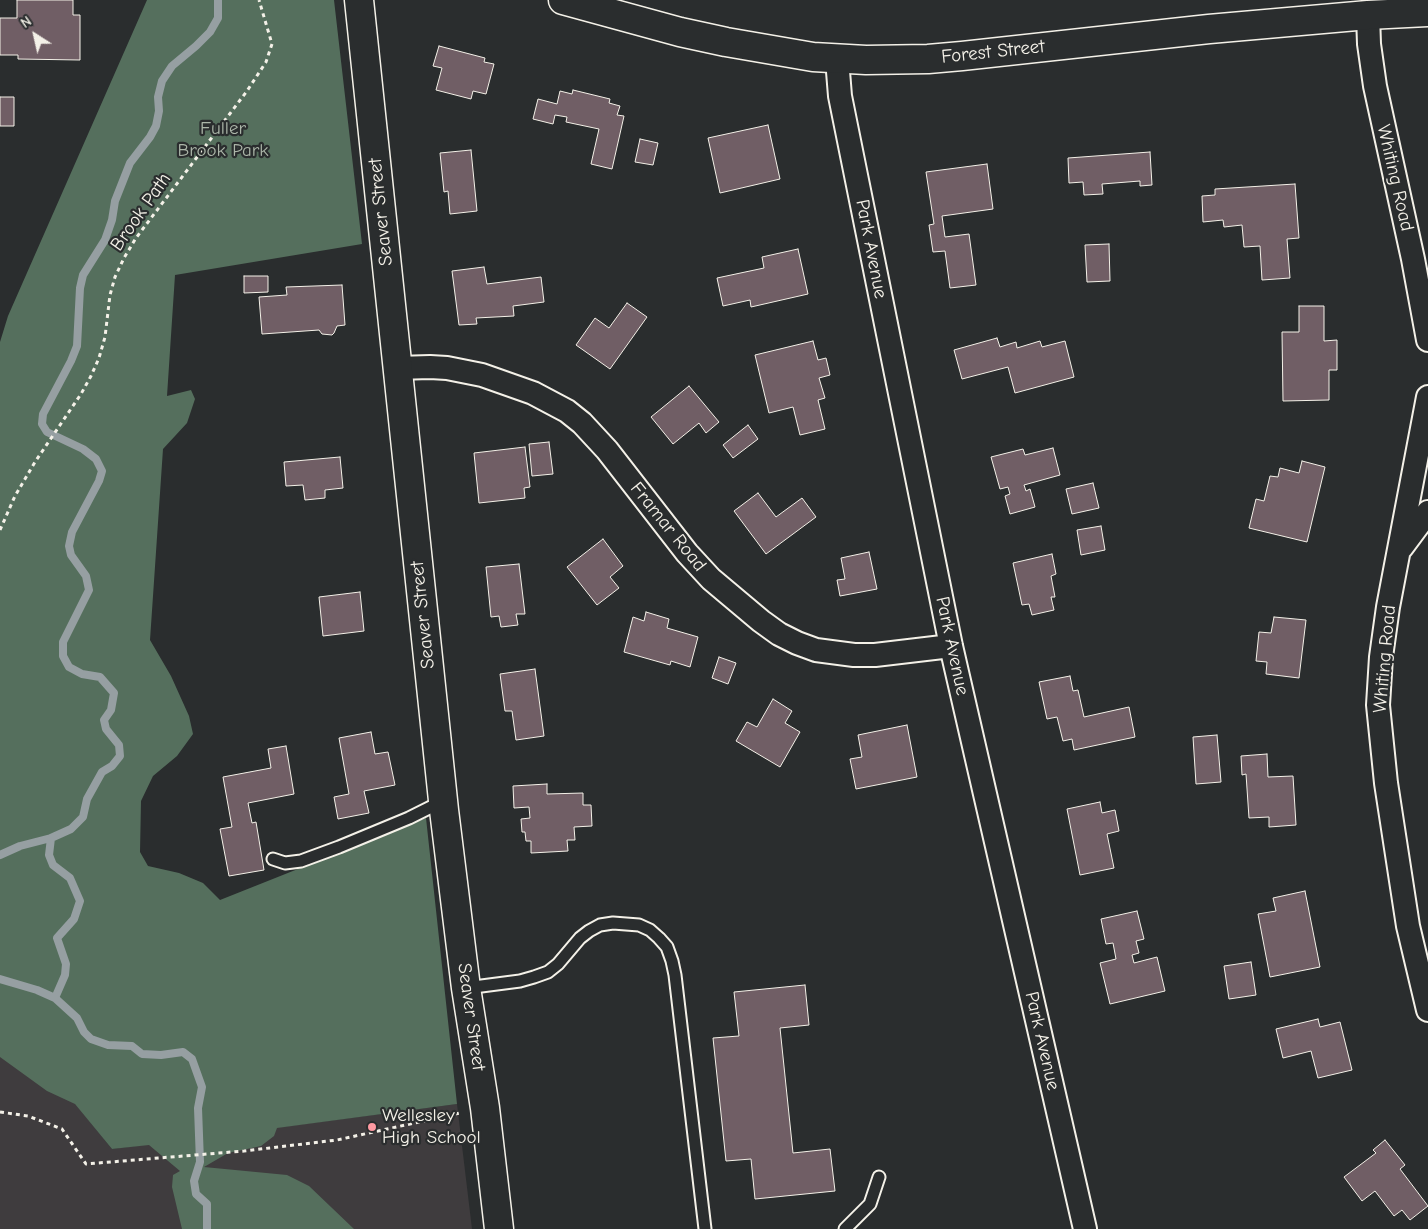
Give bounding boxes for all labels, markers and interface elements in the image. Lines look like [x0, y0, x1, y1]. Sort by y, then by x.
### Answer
north arrow [10, 10, 60, 60]
text: N [17, 13, 35, 32]
street label: Forest Street [940, 35, 1046, 69]
park label: Fuller Brook Park [177, 118, 269, 162]
street label: Whiting Road [1372, 122, 1418, 234]
street label: Seaver Street [364, 157, 398, 267]
street label: Brook Path [106, 169, 176, 255]
street label: Park Avenue [850, 197, 892, 301]
street label: Framar Road [625, 478, 711, 576]
street label: Seaver Street [406, 560, 440, 670]
street label: Park Avenue [930, 594, 974, 698]
street label: Whiting Road [1369, 604, 1401, 714]
street label: Seaver Street [452, 962, 490, 1072]
street label: Park Avenue [1020, 989, 1064, 1093]
place label: Wellesley High School [382, 1105, 481, 1149]
marker: Wellesley High School [366, 1121, 378, 1133]

